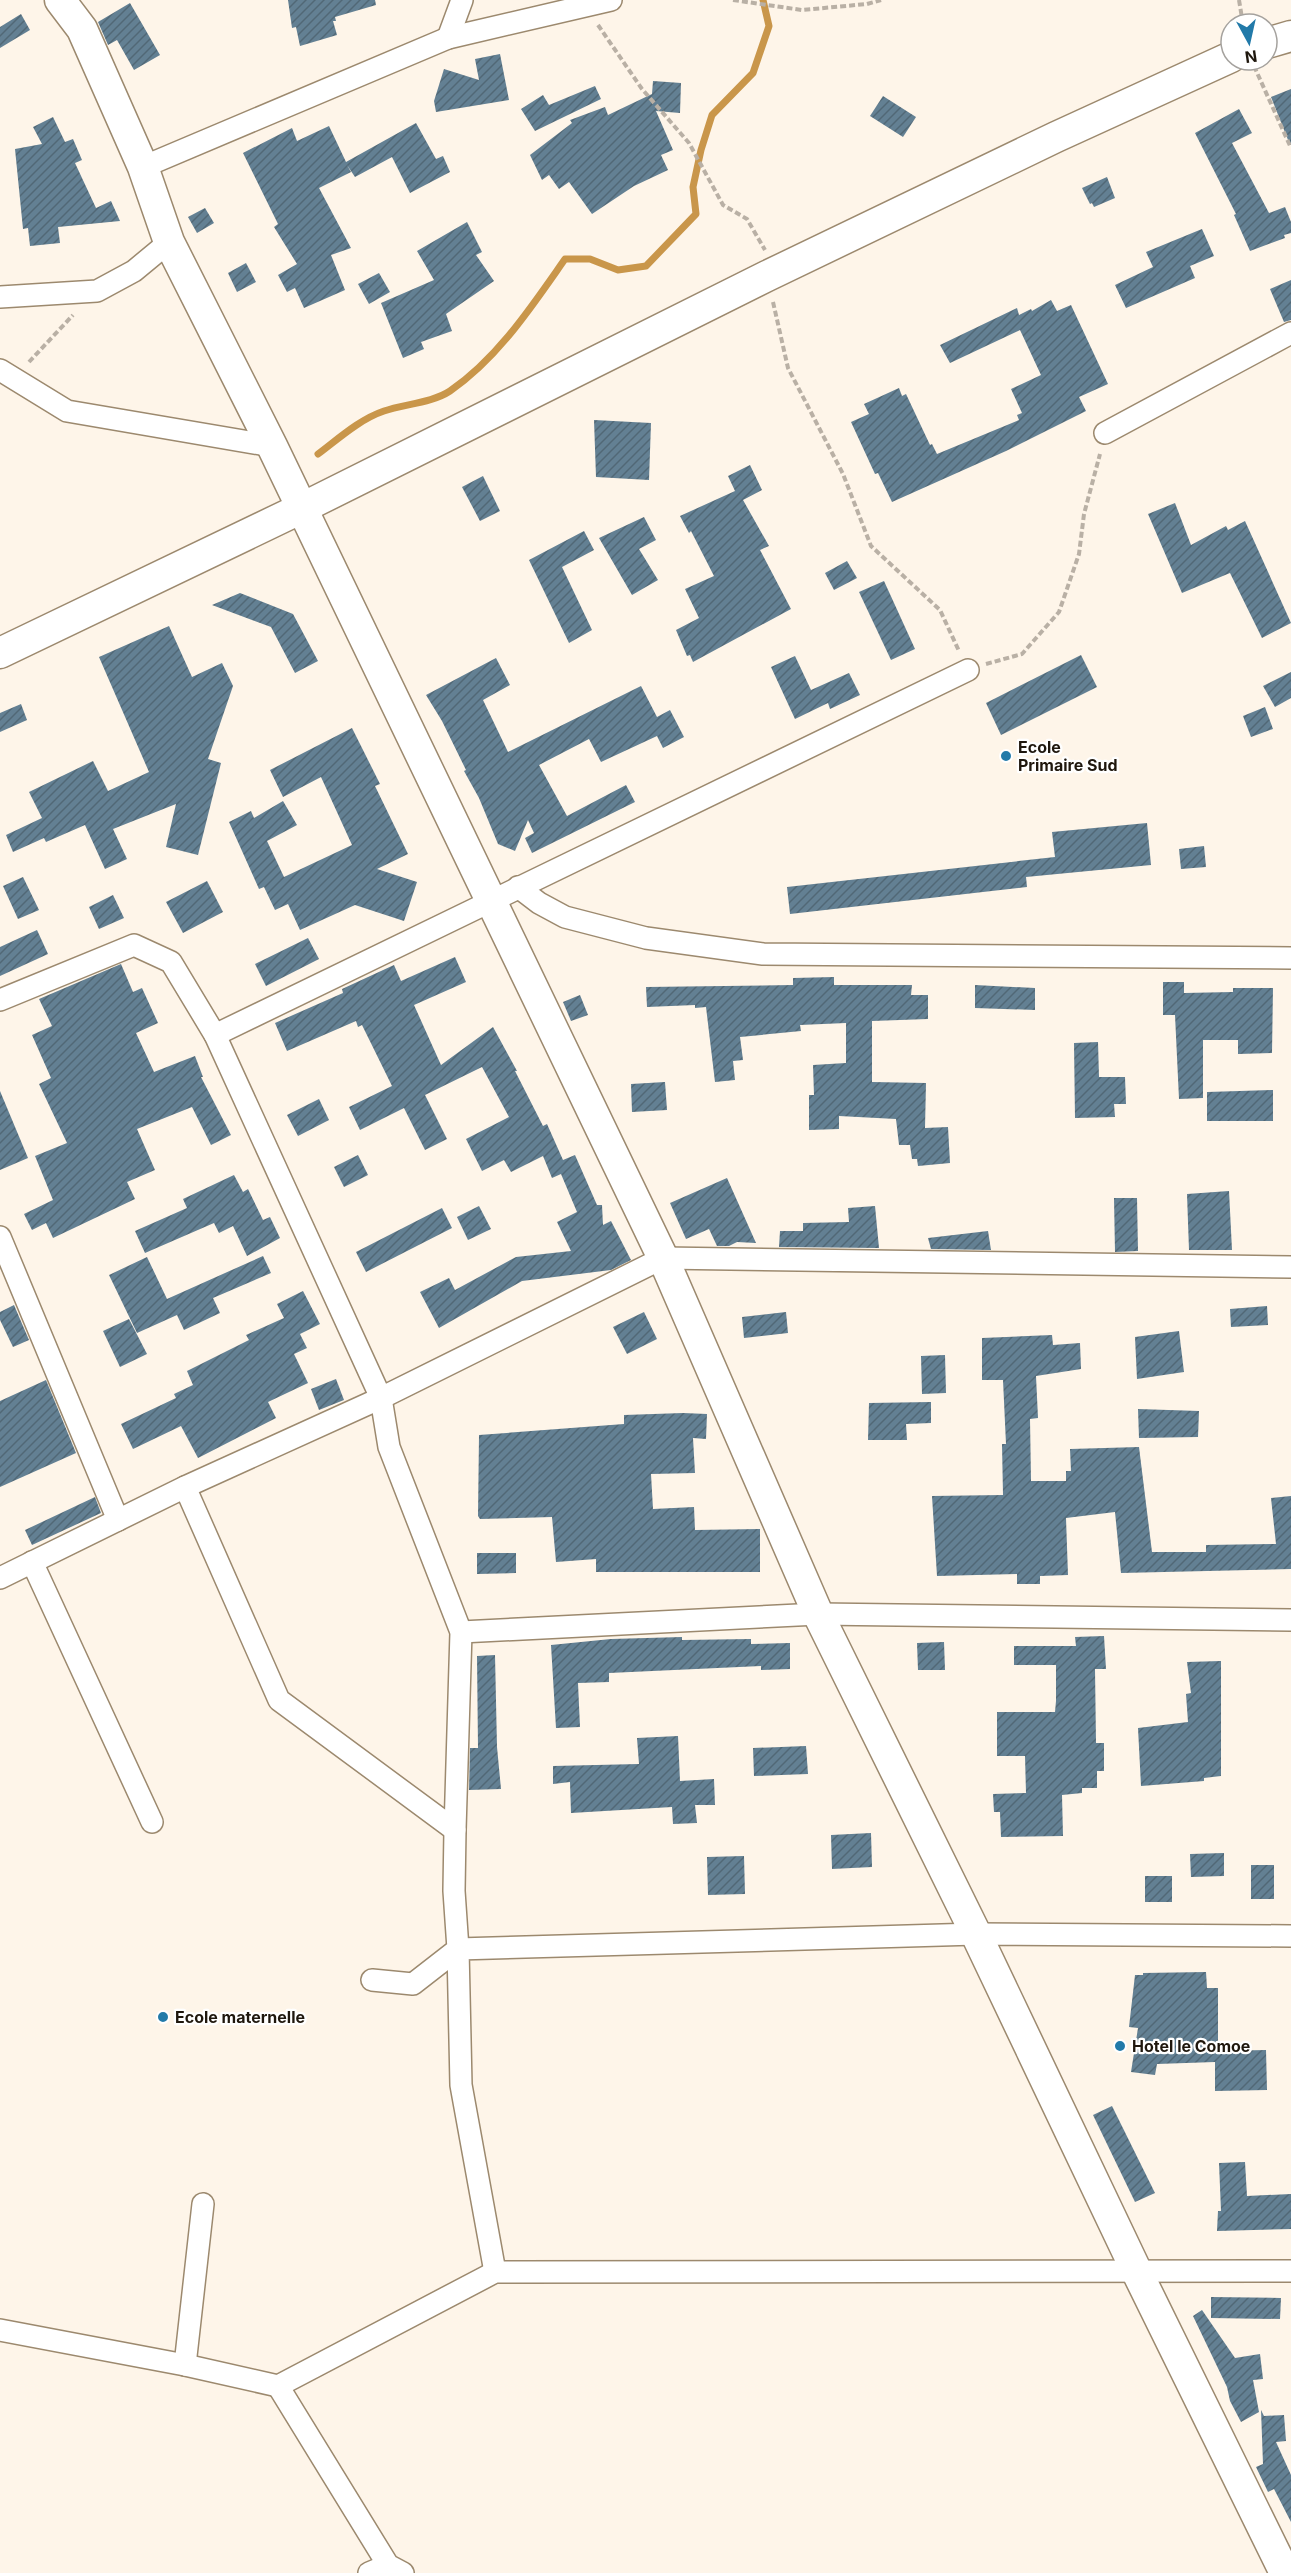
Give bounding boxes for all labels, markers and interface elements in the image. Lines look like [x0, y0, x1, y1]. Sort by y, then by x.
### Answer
north arrow [1219, 12, 1279, 72]
text: N [1244, 46, 1259, 68]
place label: Ecole Primaire Sud [1018, 737, 1118, 775]
marker: Ecole Primaire Sud [999, 749, 1013, 763]
place label: Ecole maternelle [175, 2007, 305, 2027]
marker: Ecole maternelle [156, 2010, 170, 2024]
place label: Hotel le Comoe [1132, 2036, 1250, 2056]
marker: Hotel le Comoe [1113, 2039, 1127, 2053]

